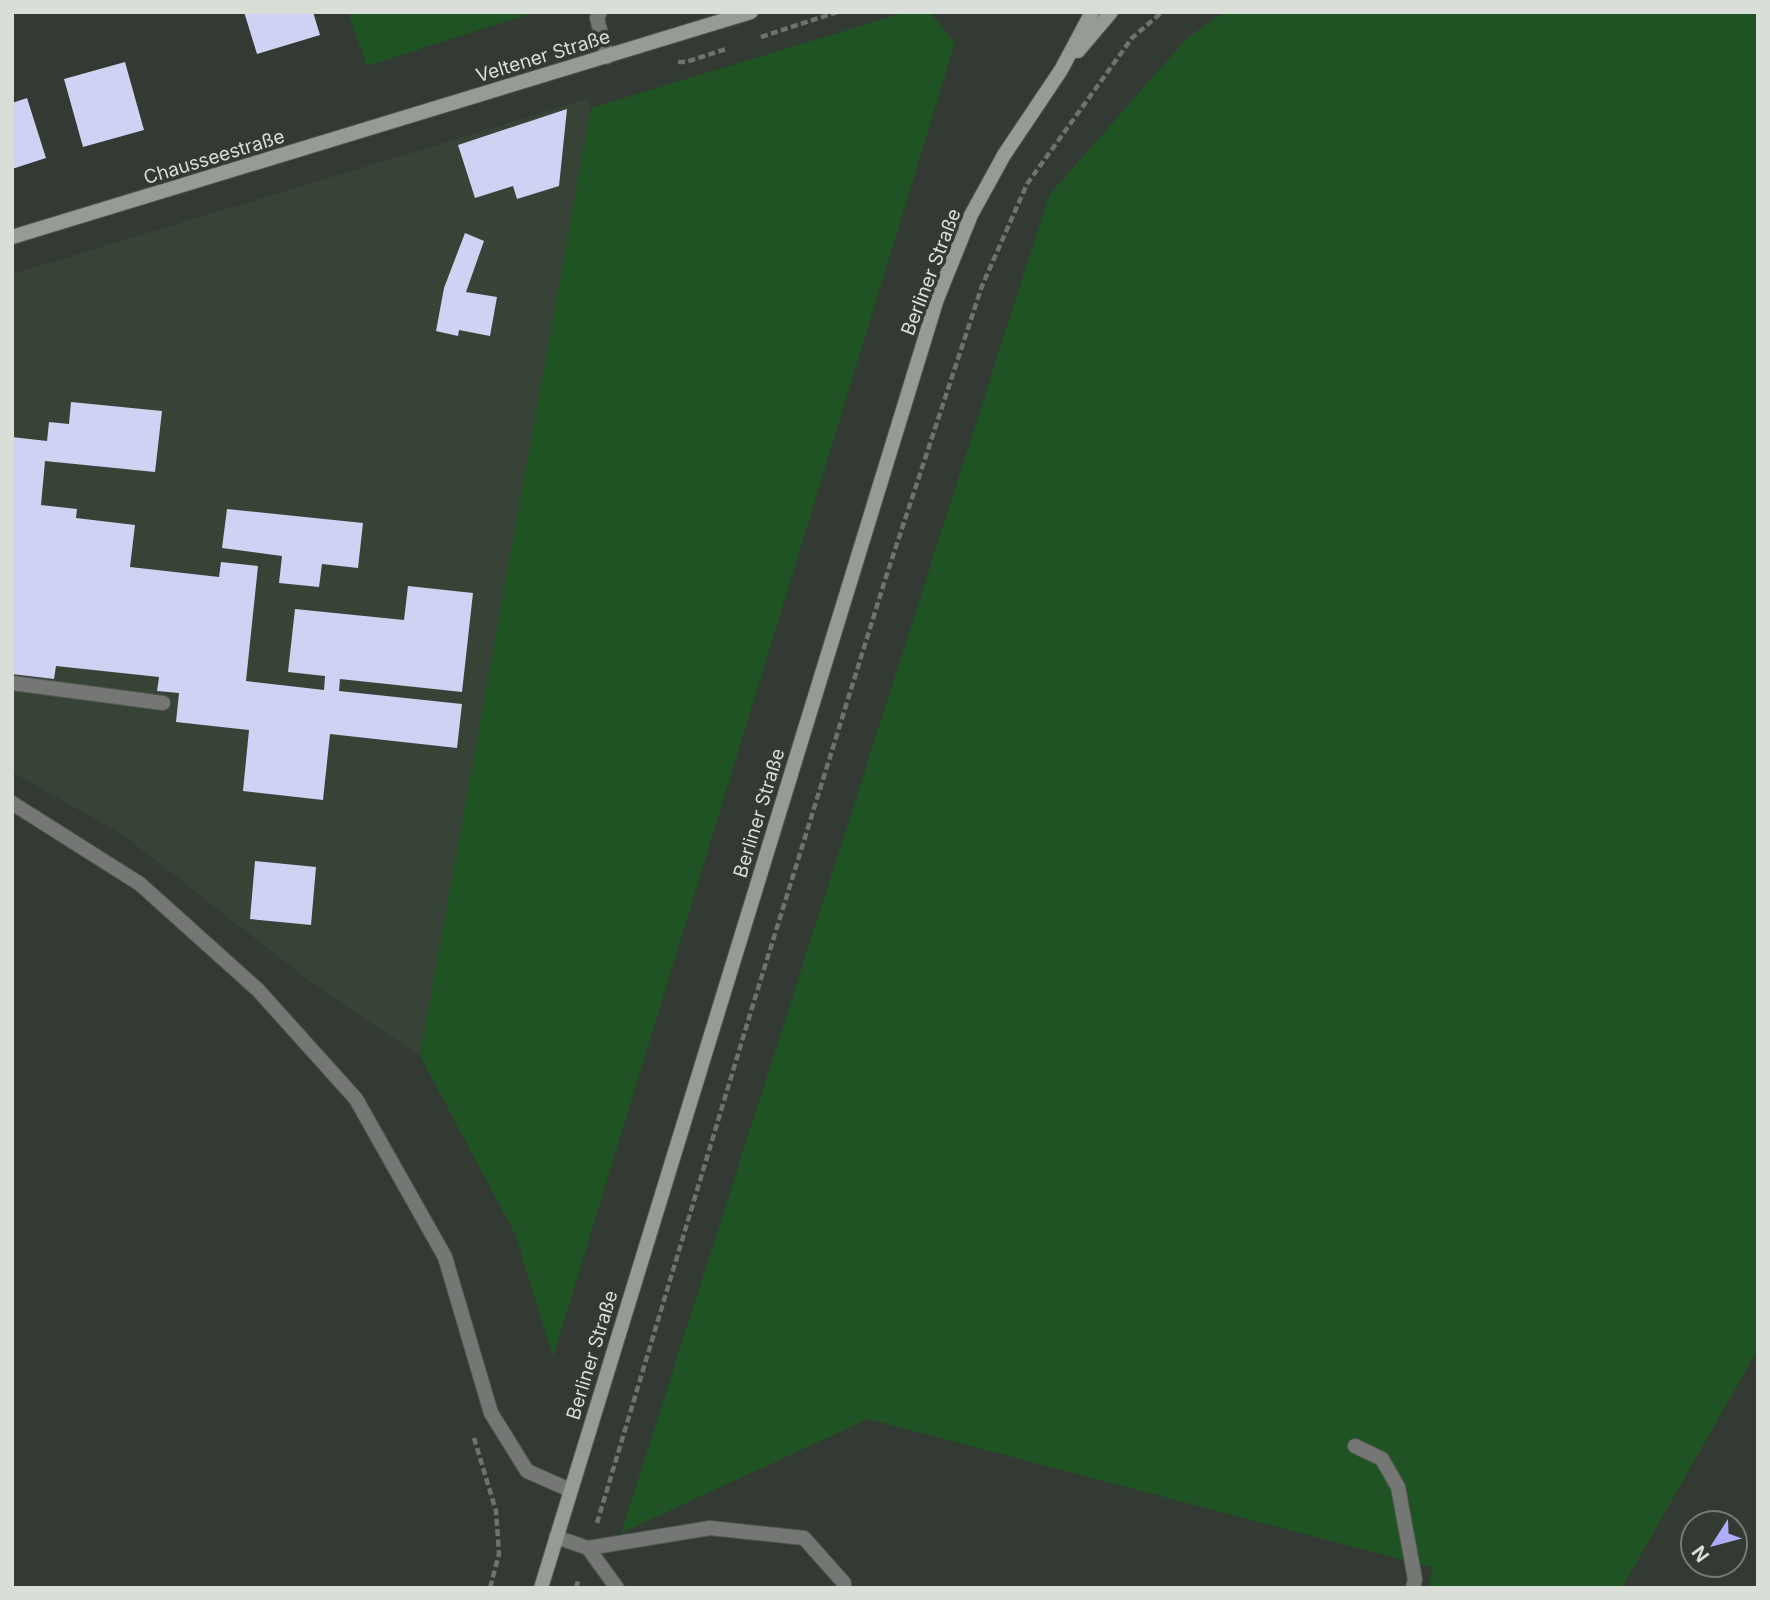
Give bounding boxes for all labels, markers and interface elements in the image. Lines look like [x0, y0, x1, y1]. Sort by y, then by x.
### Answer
street label: Veltener Straße [473, 25, 613, 87]
street label: Chausseestraße [141, 125, 287, 189]
street label: Berliner Straße [896, 205, 966, 339]
street label: Berliner Straße [728, 746, 790, 880]
street label: Berliner Straße [561, 1288, 623, 1422]
north arrow [1679, 1509, 1749, 1579]
text: N [1687, 1541, 1714, 1566]

